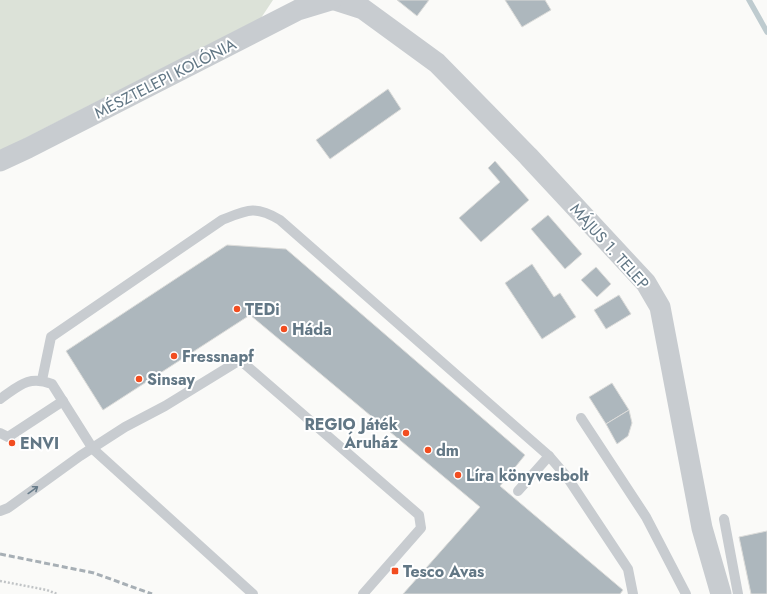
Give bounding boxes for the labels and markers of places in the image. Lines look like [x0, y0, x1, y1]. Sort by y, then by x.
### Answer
place label: TEDi [245, 298, 280, 321]
marker: TEDi [232, 304, 242, 314]
place label: Háda [292, 318, 332, 341]
marker: Háda [279, 324, 289, 334]
place label: Fressnapf [182, 345, 255, 368]
marker: Fressnapf [169, 351, 179, 361]
place label: Sinsay [147, 368, 195, 391]
marker: Sinsay [134, 374, 144, 384]
place label: REGIO Játék Áruház [304, 413, 399, 454]
marker: REGIO Játék Áruház [401, 428, 411, 438]
place label: ENVI [20, 432, 59, 455]
marker: ENVI [7, 438, 17, 448]
place label: dm [436, 439, 459, 462]
marker: dm [423, 445, 433, 455]
place label: Líra könyvesbolt [466, 464, 590, 487]
marker: Líra könyvesbolt [453, 470, 463, 480]
place label: Tesco Avas [403, 560, 484, 583]
marker: Tesco Avas [390, 566, 400, 576]

